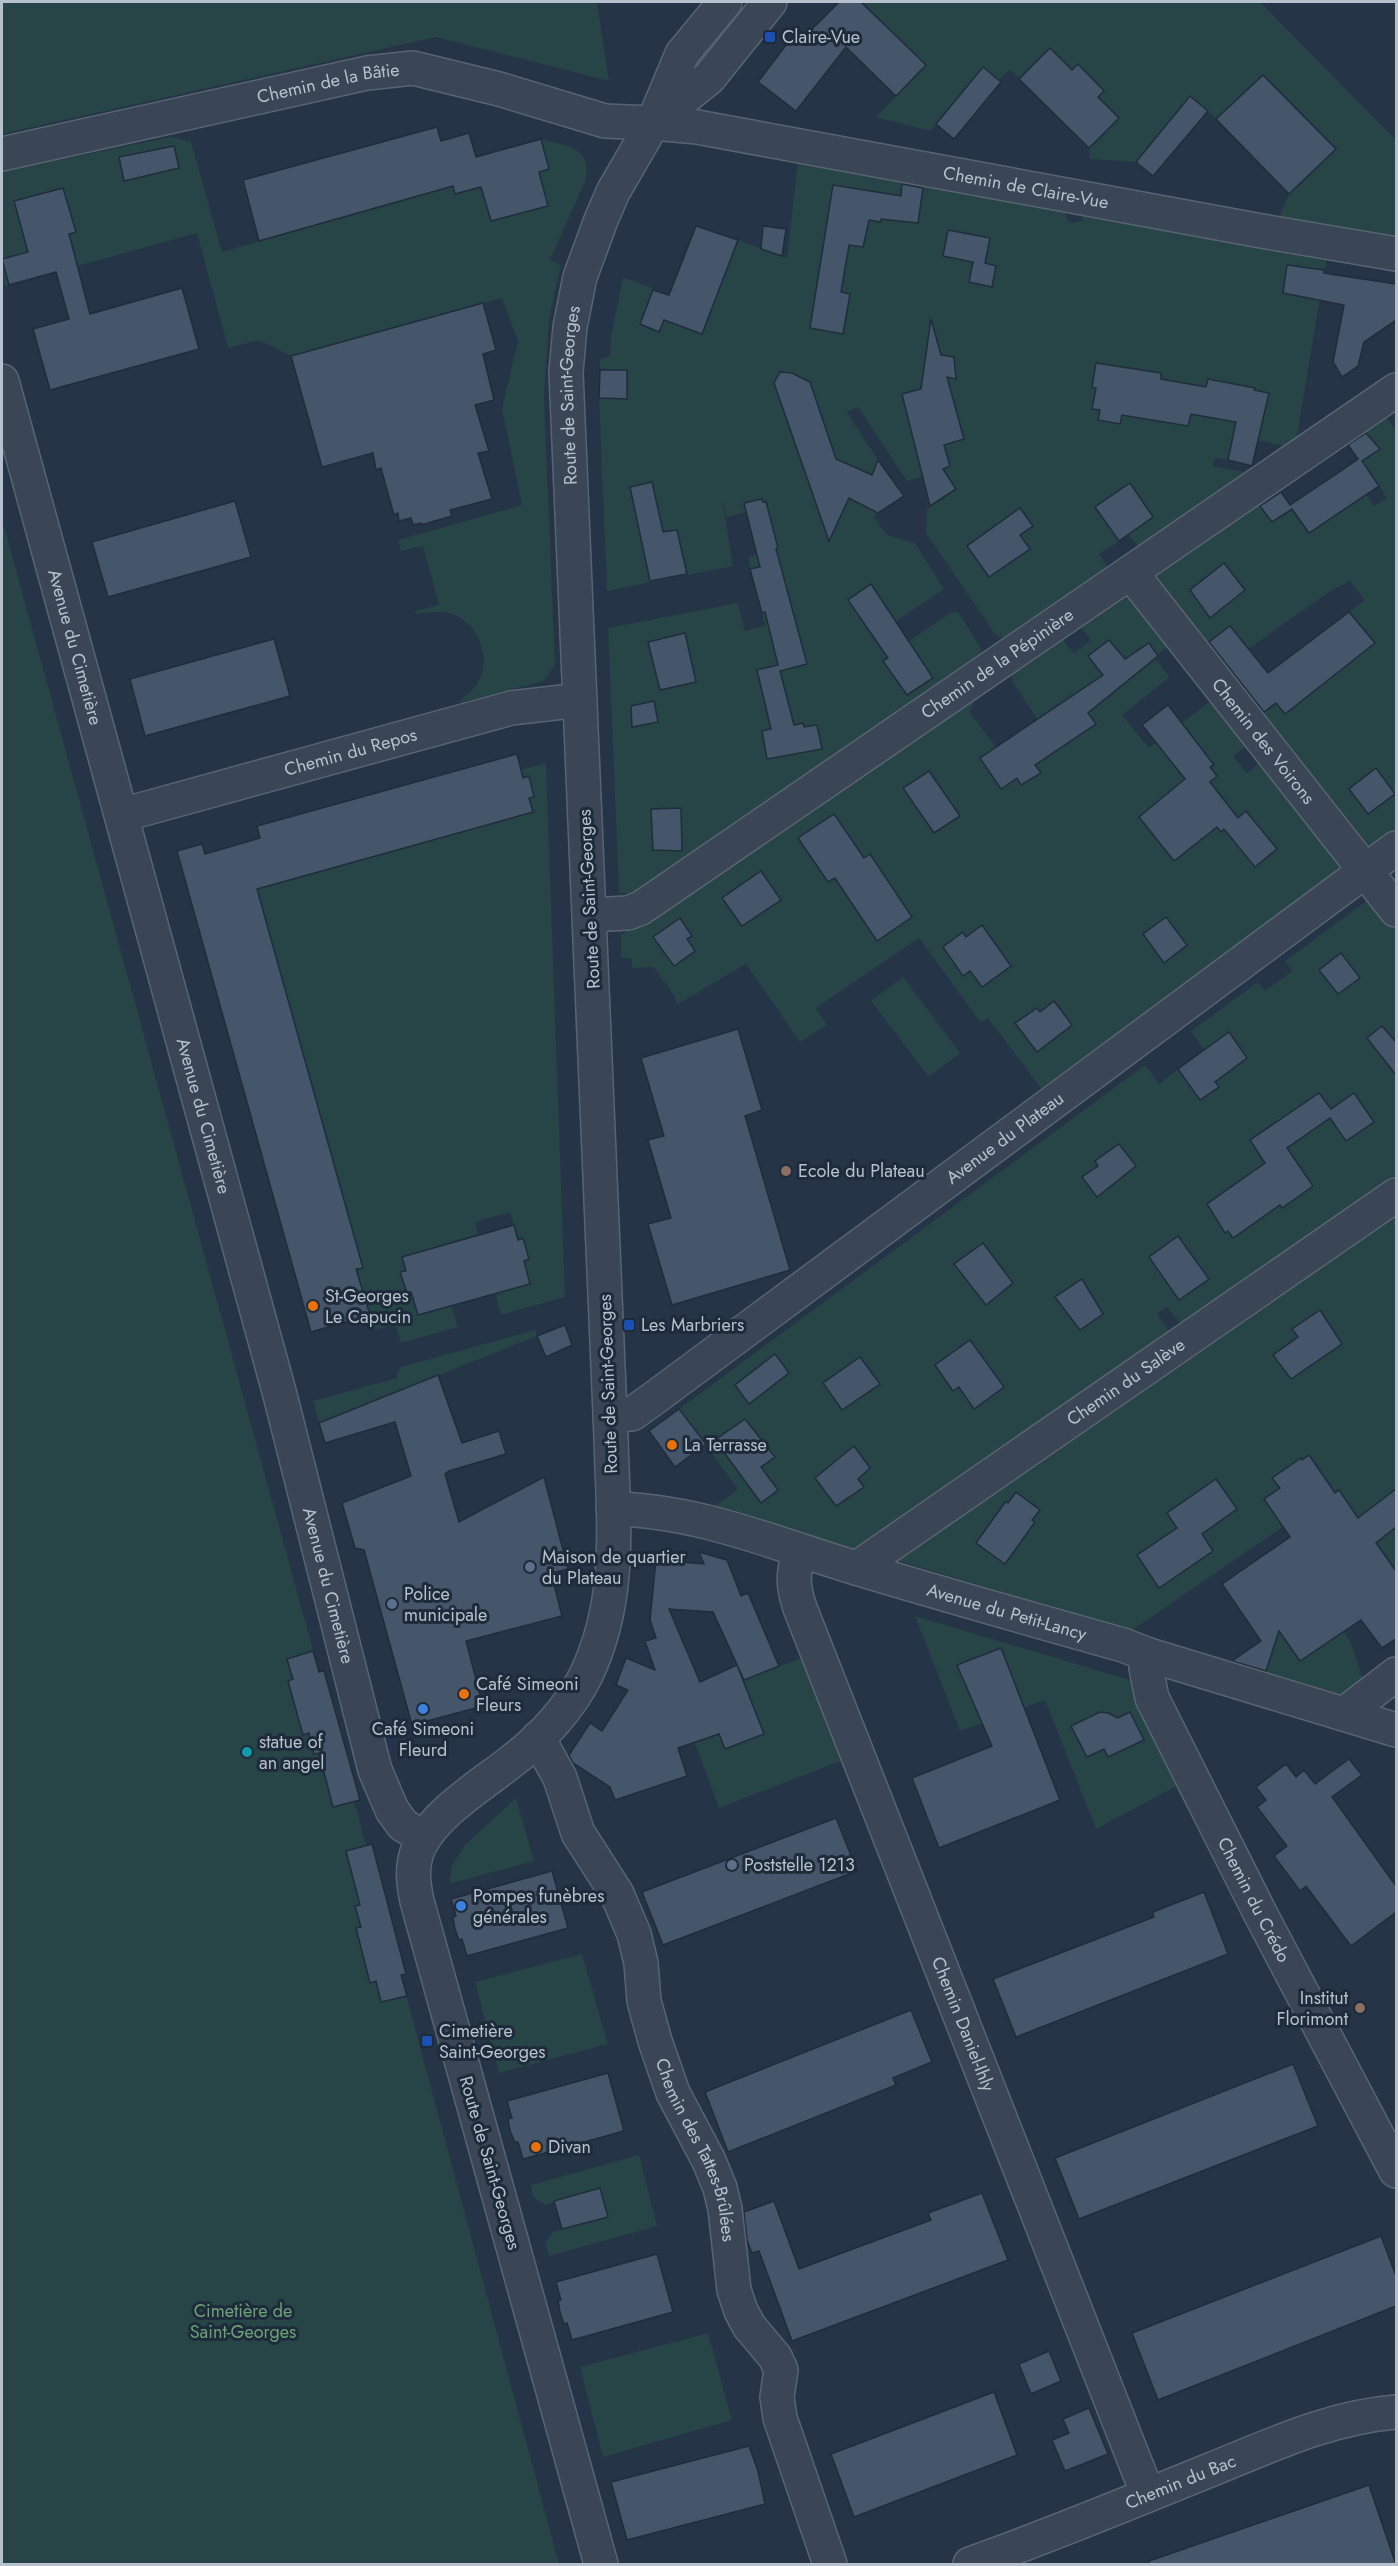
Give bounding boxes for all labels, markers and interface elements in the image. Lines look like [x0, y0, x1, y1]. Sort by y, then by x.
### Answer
place label: Claire-Vue [782, 24, 860, 50]
marker: Claire-Vue [763, 30, 777, 44]
street label: Chemin de la Bâtie [255, 57, 401, 110]
street label: Chemin de Claire-Vue [941, 160, 1111, 216]
street label: Route de Saint-Georges [553, 303, 587, 486]
street label: Avenue du Cimetière [41, 566, 109, 728]
street label: Chemin de la Pépinière [916, 602, 1079, 725]
street label: Chemin des Voirons [1205, 673, 1321, 810]
street label: Chemin du Repos [281, 722, 420, 783]
street label: Route de Saint-Georges [571, 809, 607, 989]
street label: Avenue du Cimetière [170, 1035, 237, 1197]
street label: Avenue du Plateau [941, 1086, 1069, 1190]
place label: Ecole du Plateau [798, 1158, 925, 1184]
marker: Ecole du Plateau [779, 1164, 793, 1178]
place label: St-Georges Le Capucin [325, 1283, 411, 1330]
street label: Route de Saint-Georges [592, 1294, 624, 1474]
marker: St-Georges Le Capucin [306, 1299, 320, 1313]
place label: Les Marbriers [641, 1312, 744, 1338]
marker: Les Marbriers [622, 1318, 636, 1332]
street label: Chemin du Salève [1062, 1332, 1190, 1432]
place label: La Terrasse [684, 1432, 767, 1458]
marker: La Terrasse [665, 1438, 679, 1452]
street label: Avenue du Cimetière [296, 1505, 361, 1667]
place label: Maison de quartier du Plateau [542, 1544, 687, 1591]
marker: Maison de quartier du Plateau [523, 1560, 537, 1574]
street label: Avenue du Petit-Lancy [924, 1577, 1090, 1647]
place label: Police municipale [404, 1581, 487, 1628]
marker: Police municipale [385, 1597, 399, 1611]
place label: Café Simeoni Fleurs [476, 1671, 579, 1718]
marker: Café Simeoni Fleurs [457, 1687, 471, 1701]
marker: Café Simeoni Fleurd [416, 1702, 430, 1716]
place label: Café Simeoni Fleurd [372, 1716, 474, 1763]
place label: statue of an angel [259, 1729, 324, 1776]
marker: statue of an angel [240, 1745, 254, 1759]
street label: Chemin du Crédo [1211, 1833, 1297, 1967]
place label: Poststelle 1213 [744, 1852, 855, 1878]
marker: Poststelle 1213 [725, 1858, 739, 1872]
place label: Pompes funèbres générales [473, 1883, 604, 1930]
marker: Pompes funèbres générales [454, 1899, 468, 1913]
street label: Chemin Daniel-Ihly [925, 1953, 1001, 2095]
place label: Institut Florimont [1277, 1985, 1349, 2032]
marker: Institut Florimont [1353, 2001, 1367, 2015]
place label: Cimetière Saint-Georges [439, 2018, 546, 2065]
marker: Cimetière Saint-Georges [420, 2034, 434, 2048]
street label: Chemin des Tattes-Brûlées [649, 2055, 742, 2243]
street label: Route de Saint-Georges [453, 2073, 527, 2253]
place label: Divan [548, 2134, 591, 2160]
marker: Divan [529, 2140, 543, 2154]
park label: Cimetière de Saint-Georges [190, 2298, 296, 2345]
street label: Chemin du Bac [1121, 2448, 1240, 2516]

